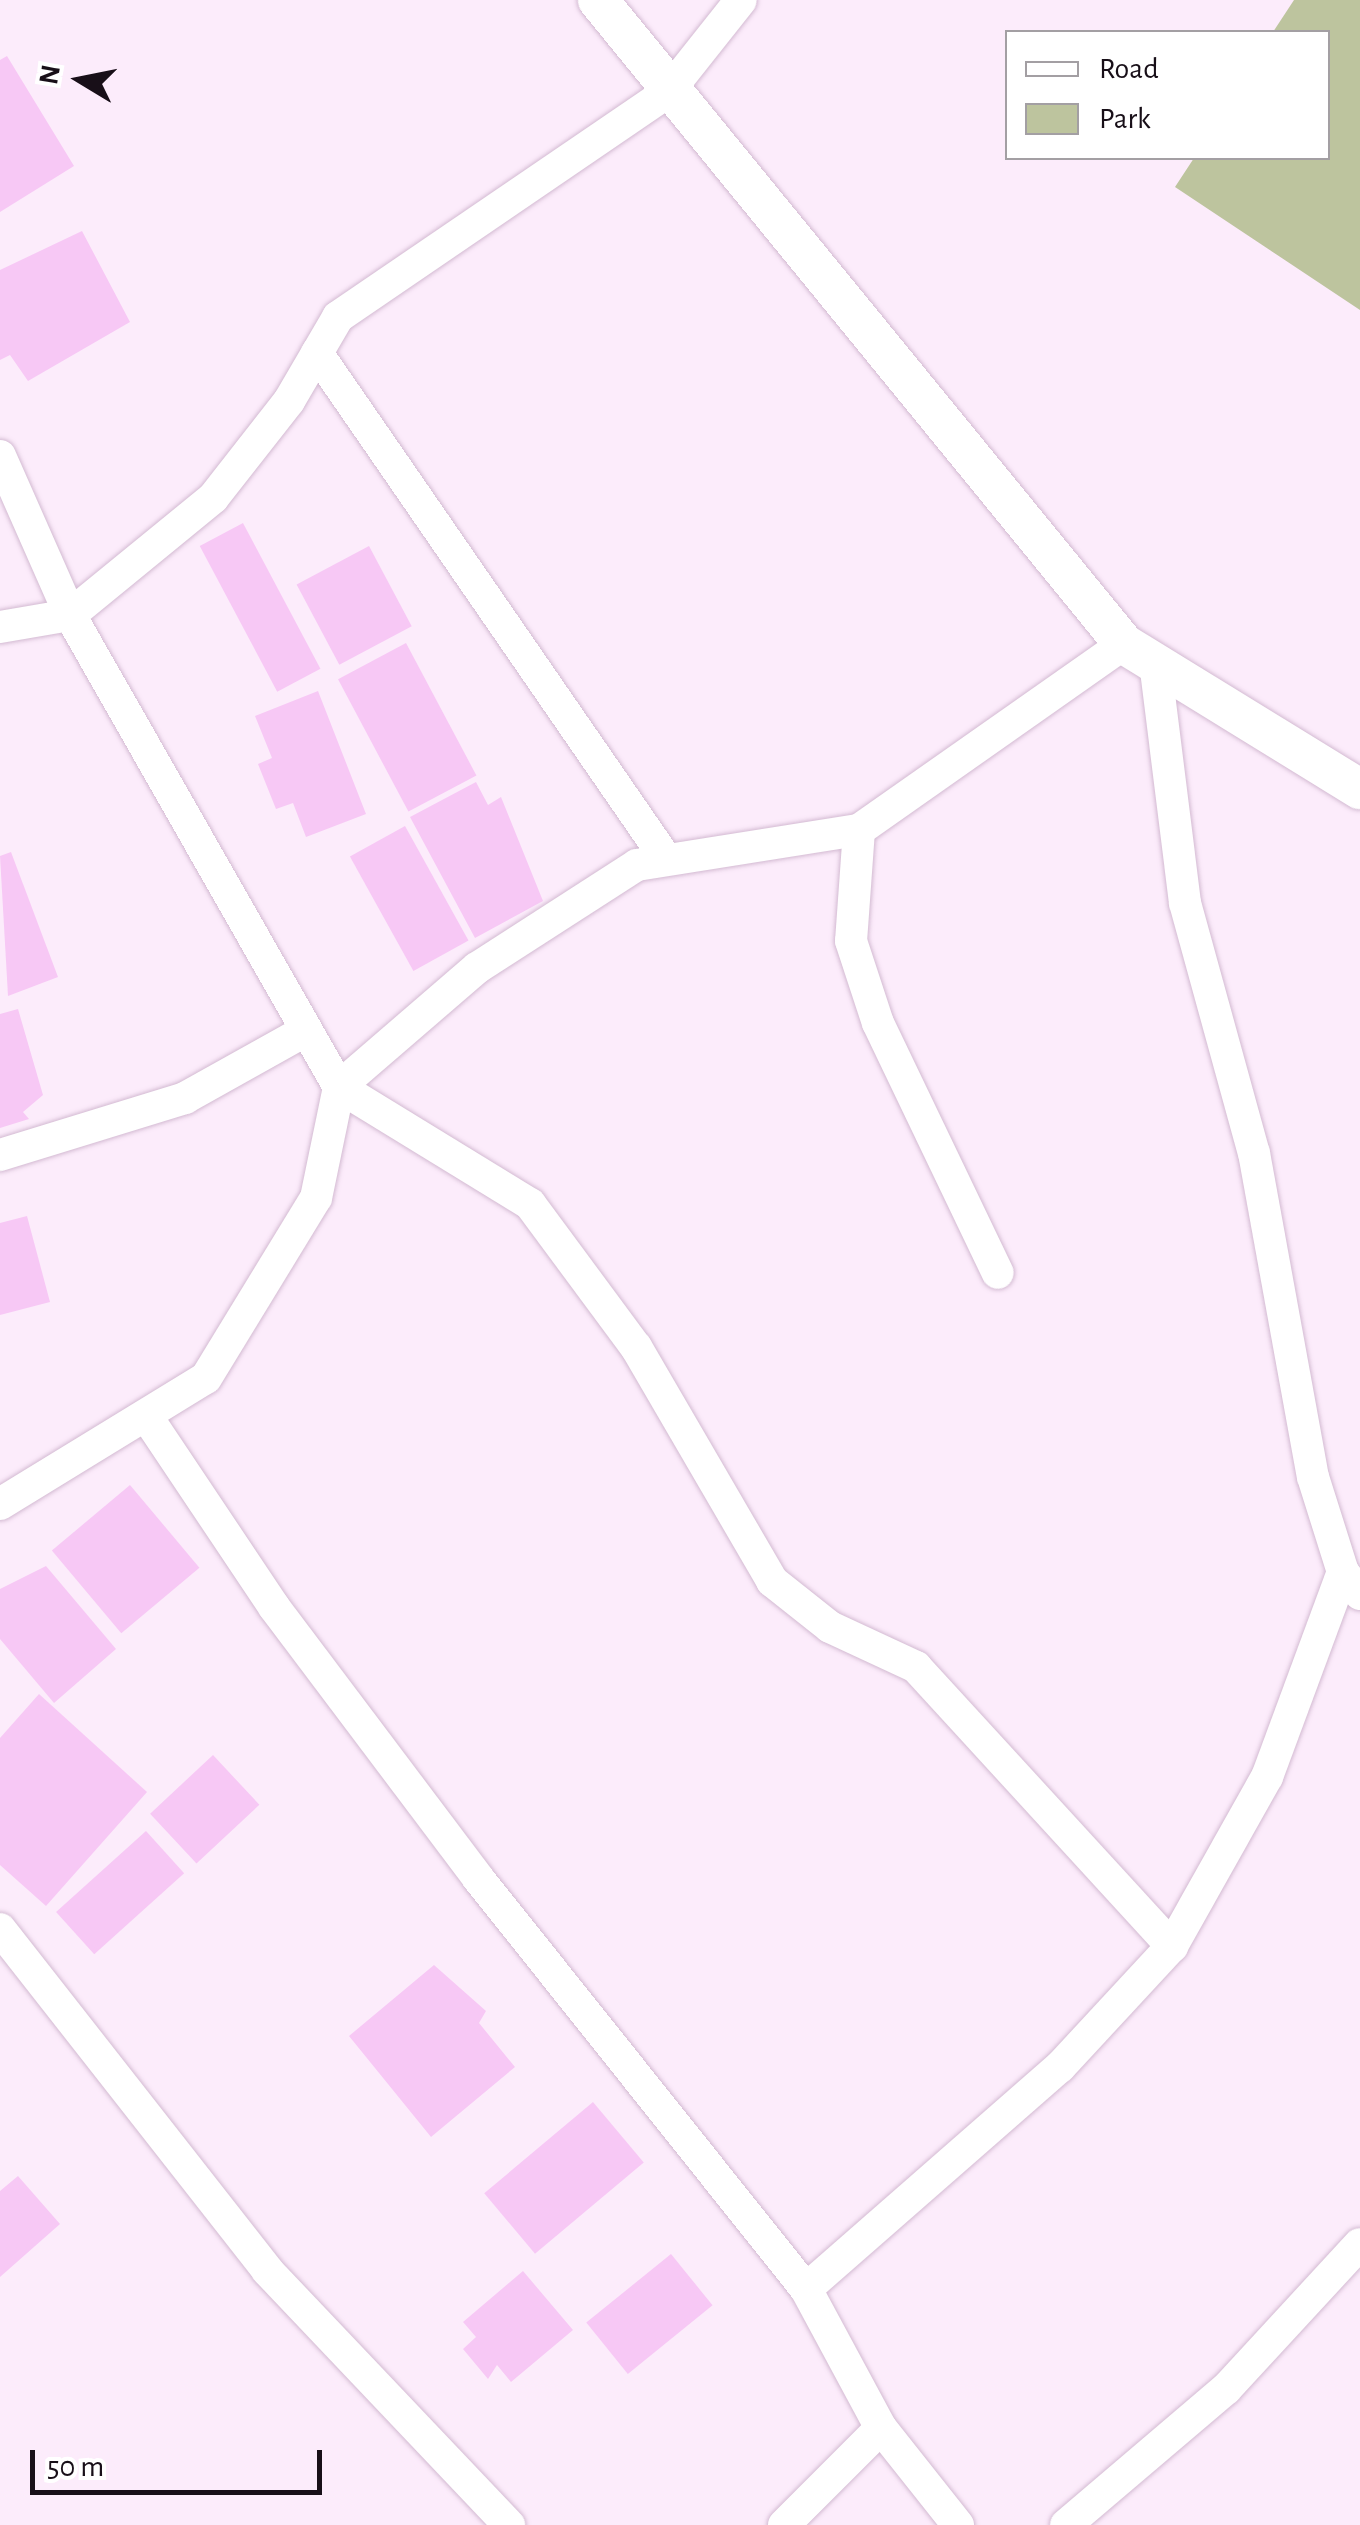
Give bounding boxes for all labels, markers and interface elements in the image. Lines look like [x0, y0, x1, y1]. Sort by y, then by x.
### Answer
north arrow [30, 30, 130, 130]
legend [1005, 30, 1330, 160]
text: Road [1099, 54, 1159, 84]
text: N [35, 63, 66, 87]
text: Park [1099, 104, 1151, 134]
scale bar [35, 2430, 328, 2492]
text: 50 m [47, 2452, 104, 2482]

